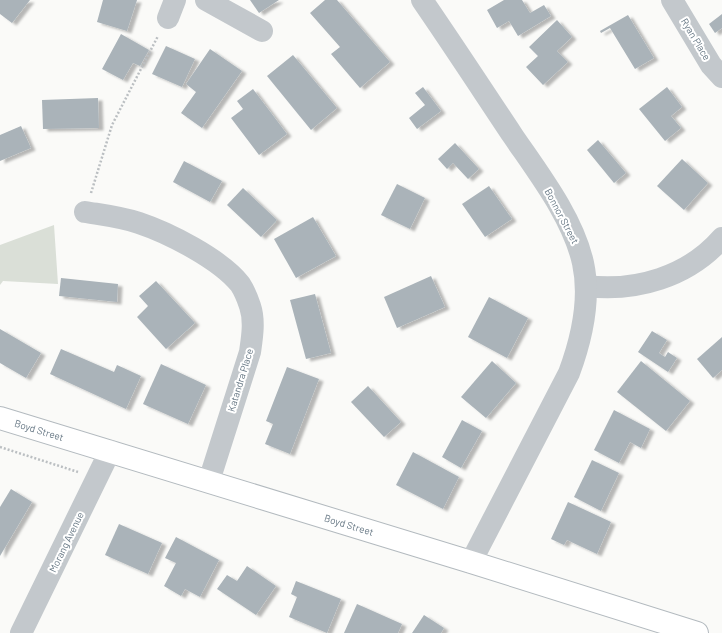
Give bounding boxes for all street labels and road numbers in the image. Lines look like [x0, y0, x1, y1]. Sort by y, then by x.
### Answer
street label: Ryan Place [679, 16, 713, 62]
street label: Bonnor Street [542, 186, 582, 246]
street label: Katandra Place [225, 347, 255, 413]
street label: Boyd Street [13, 417, 66, 443]
street label: Morang Avenue [46, 510, 86, 574]
street label: Boyd Street [323, 512, 375, 538]

